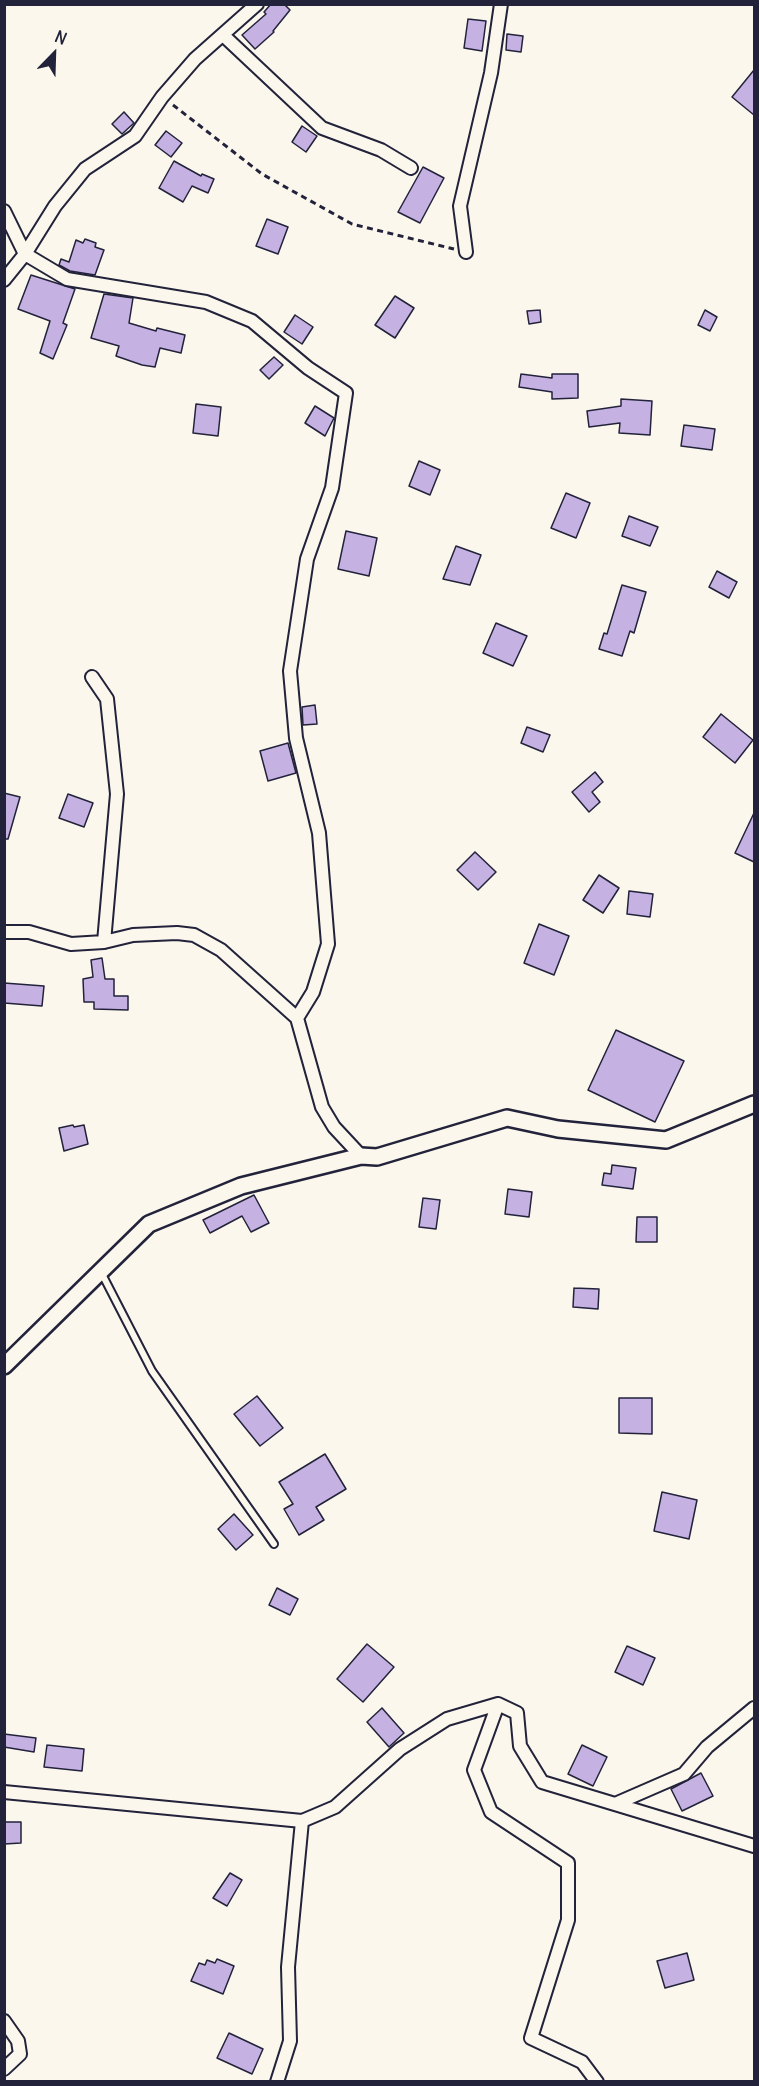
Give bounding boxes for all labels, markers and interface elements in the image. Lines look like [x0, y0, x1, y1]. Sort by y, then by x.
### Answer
north arrow [24, 24, 84, 84]
text: N [52, 26, 70, 49]

